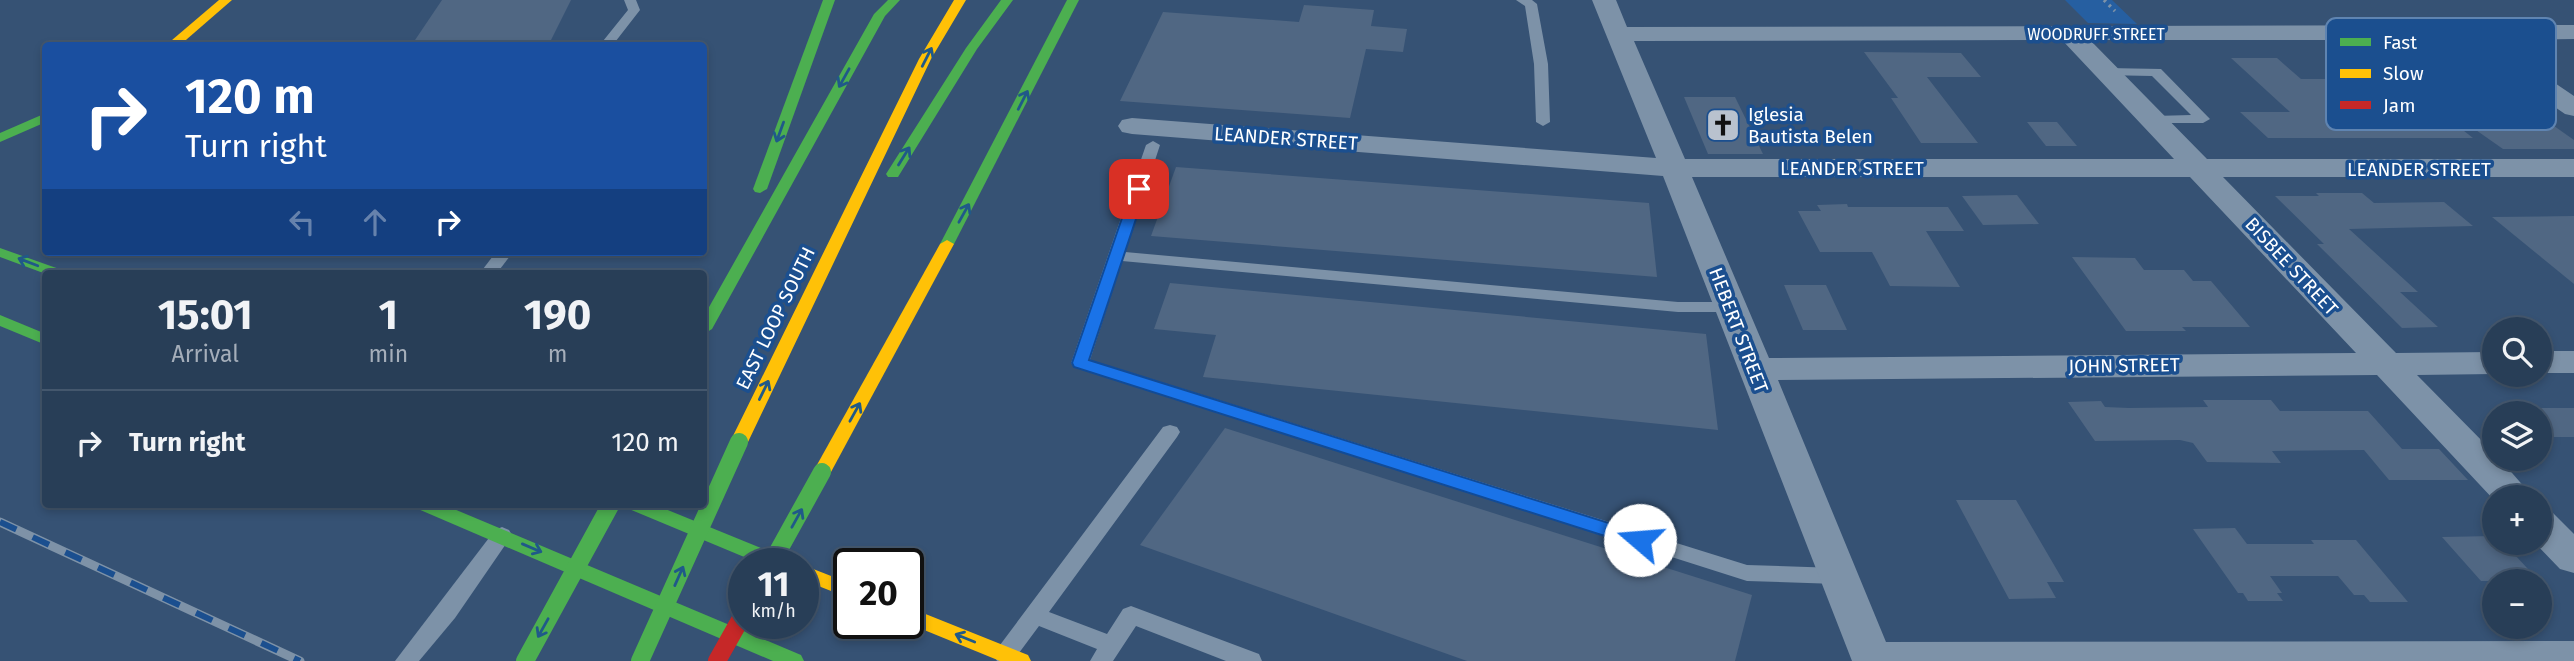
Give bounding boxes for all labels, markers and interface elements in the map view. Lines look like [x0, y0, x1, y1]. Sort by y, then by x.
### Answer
legend [2326, 18, 2556, 130]
street label: WOODRUFF STREET [2027, 25, 2165, 44]
text: Fast [2383, 31, 2417, 54]
one-way arrow [920, 47, 934, 68]
text: Slow [2383, 62, 2424, 85]
text: 120 m [185, 67, 315, 126]
one-way arrow [837, 67, 851, 87]
icon: right [70, 70, 161, 161]
one-way arrow [1016, 90, 1030, 111]
text: Jam [2383, 94, 2415, 117]
place label: Iglesia Bautista Belen [1748, 103, 1873, 148]
church icon: Iglesia Bautista Belen [1704, 106, 1742, 144]
one-way arrow [773, 121, 786, 143]
street label: LEANDER STREET [1213, 122, 1359, 155]
text: Turn right [185, 127, 327, 165]
one-way arrow [897, 147, 911, 167]
street label: LEANDER STREET [1780, 157, 1924, 180]
street label: LEANDER STREET [2347, 158, 2491, 181]
pin [1109, 159, 1169, 219]
icon: arrive [1120, 170, 1158, 208]
icon: left [283, 203, 321, 241]
icon: ahead [356, 203, 394, 241]
icon: right [429, 203, 467, 241]
one-way arrow [957, 203, 971, 223]
street label: BISBEE STREET [2240, 212, 2343, 320]
street label: EAST LOOP SOUTH [731, 243, 820, 393]
one-way arrow [18, 255, 40, 268]
street label: HEBERT STREET [1704, 264, 1773, 396]
text: 15:01 [158, 290, 253, 340]
text: 1 [379, 290, 398, 340]
text: 190 [524, 290, 591, 340]
map controls [2482, 317, 2552, 639]
button: search [2482, 317, 2552, 387]
text: Arrival [172, 340, 239, 368]
text: min [368, 340, 408, 368]
text: m [548, 340, 567, 368]
street label: JOHN STREET [2068, 353, 2180, 378]
one-way arrow [758, 380, 771, 401]
button: layers [2482, 401, 2552, 471]
one-way arrow [848, 403, 862, 423]
icon: right [70, 424, 108, 462]
text: Turn right [129, 427, 246, 458]
text: 120 m [611, 427, 679, 458]
button: + [2482, 485, 2552, 555]
position arrow [1603, 503, 1677, 577]
one-way arrow [791, 508, 804, 529]
one-way arrow [521, 542, 543, 555]
speed limit sign: 20 [833, 548, 924, 639]
text: 11 [758, 563, 789, 605]
one-way arrow [673, 566, 686, 588]
button: − [2482, 569, 2552, 639]
text: km/h [751, 600, 796, 622]
one-way arrow [536, 618, 550, 638]
one-way arrow [954, 631, 976, 644]

